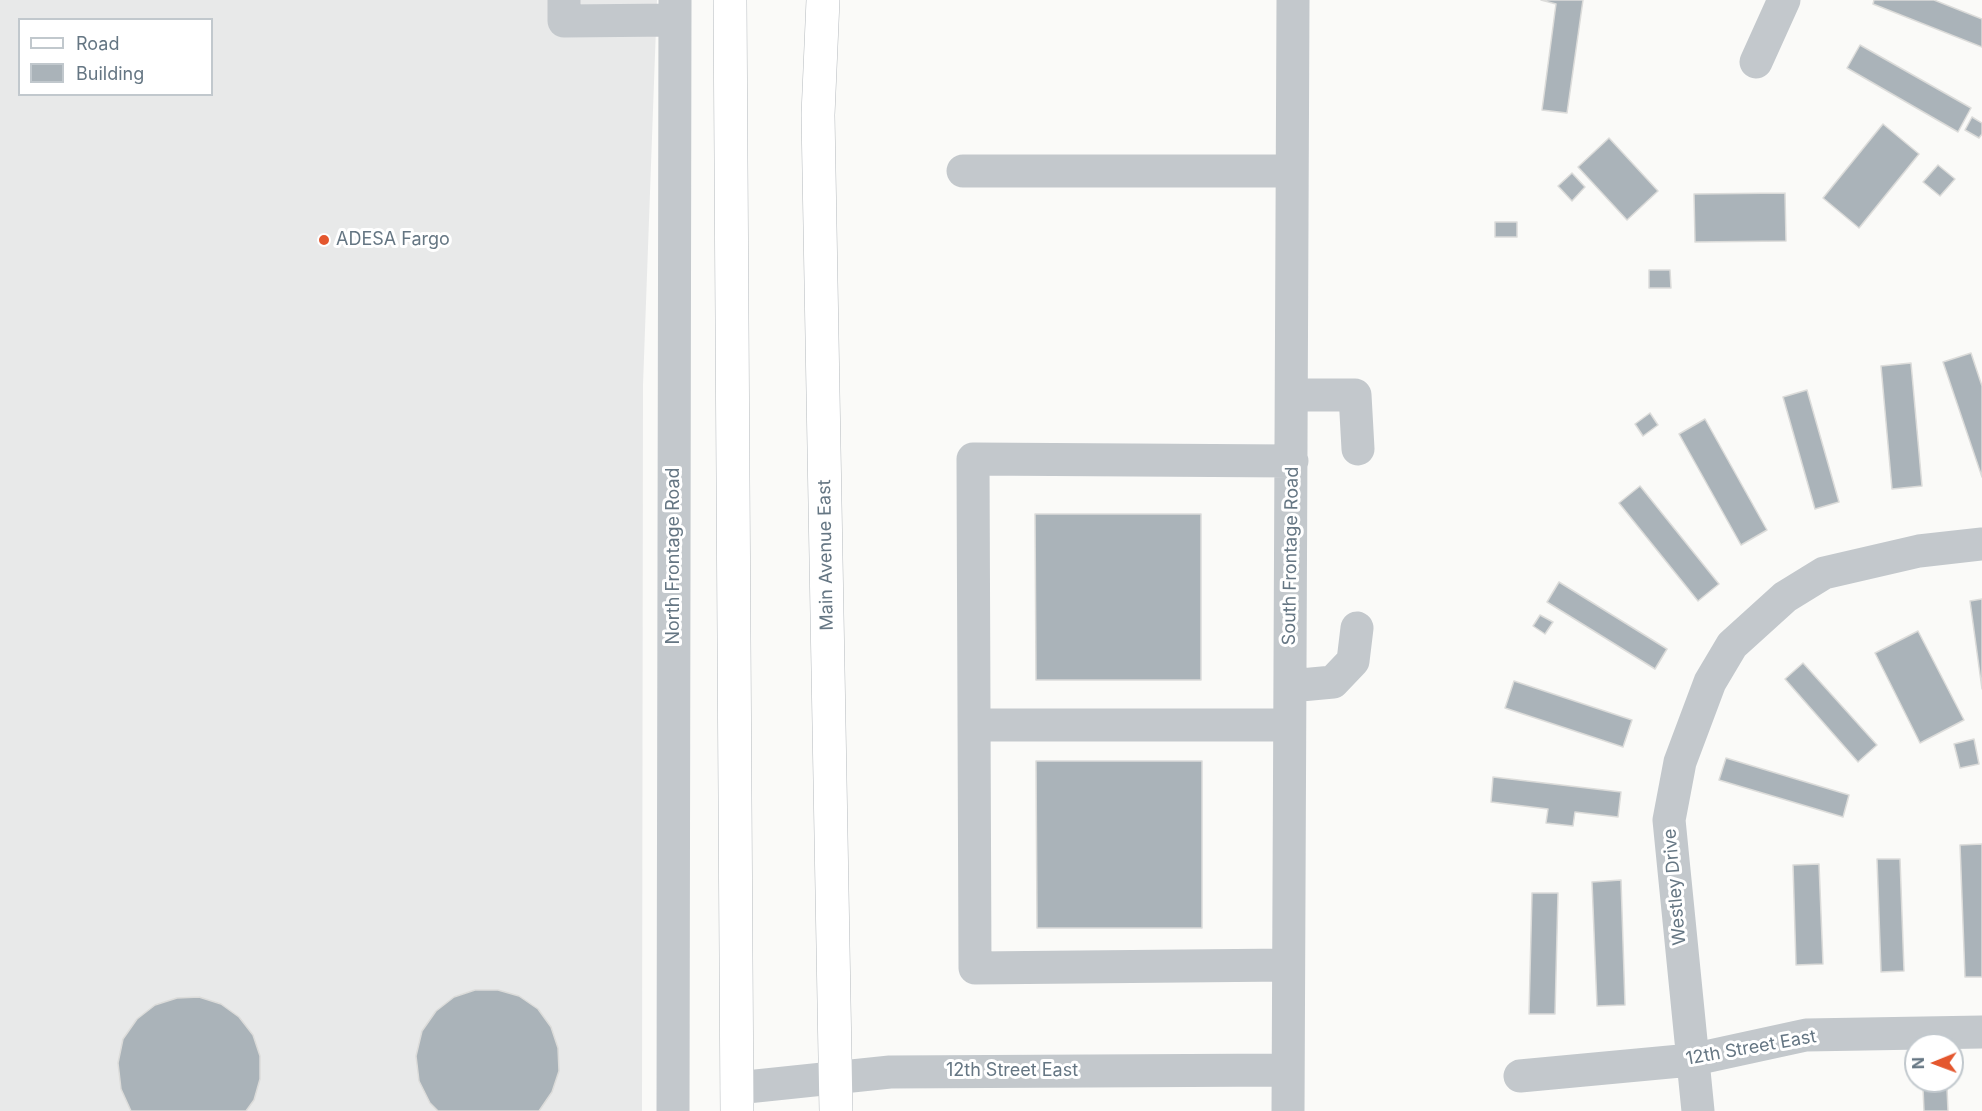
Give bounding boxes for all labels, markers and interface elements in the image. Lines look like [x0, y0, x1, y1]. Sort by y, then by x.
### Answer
legend [18, 18, 213, 96]
text: Road [76, 33, 119, 54]
text: Building [76, 63, 144, 84]
place label: ADESA Fargo [336, 229, 450, 251]
marker: ADESA Fargo [317, 233, 331, 247]
street label: South Frontage Road [1279, 466, 1303, 646]
street label: North Frontage Road [663, 467, 685, 645]
street label: Main Avenue East [814, 479, 838, 631]
street label: Westley Drive [1659, 828, 1691, 946]
street label: 12th Street East [1684, 1026, 1818, 1070]
north arrow [1904, 1033, 1964, 1093]
text: N [1908, 1057, 1928, 1070]
street label: 12th Street East [946, 1060, 1078, 1082]

